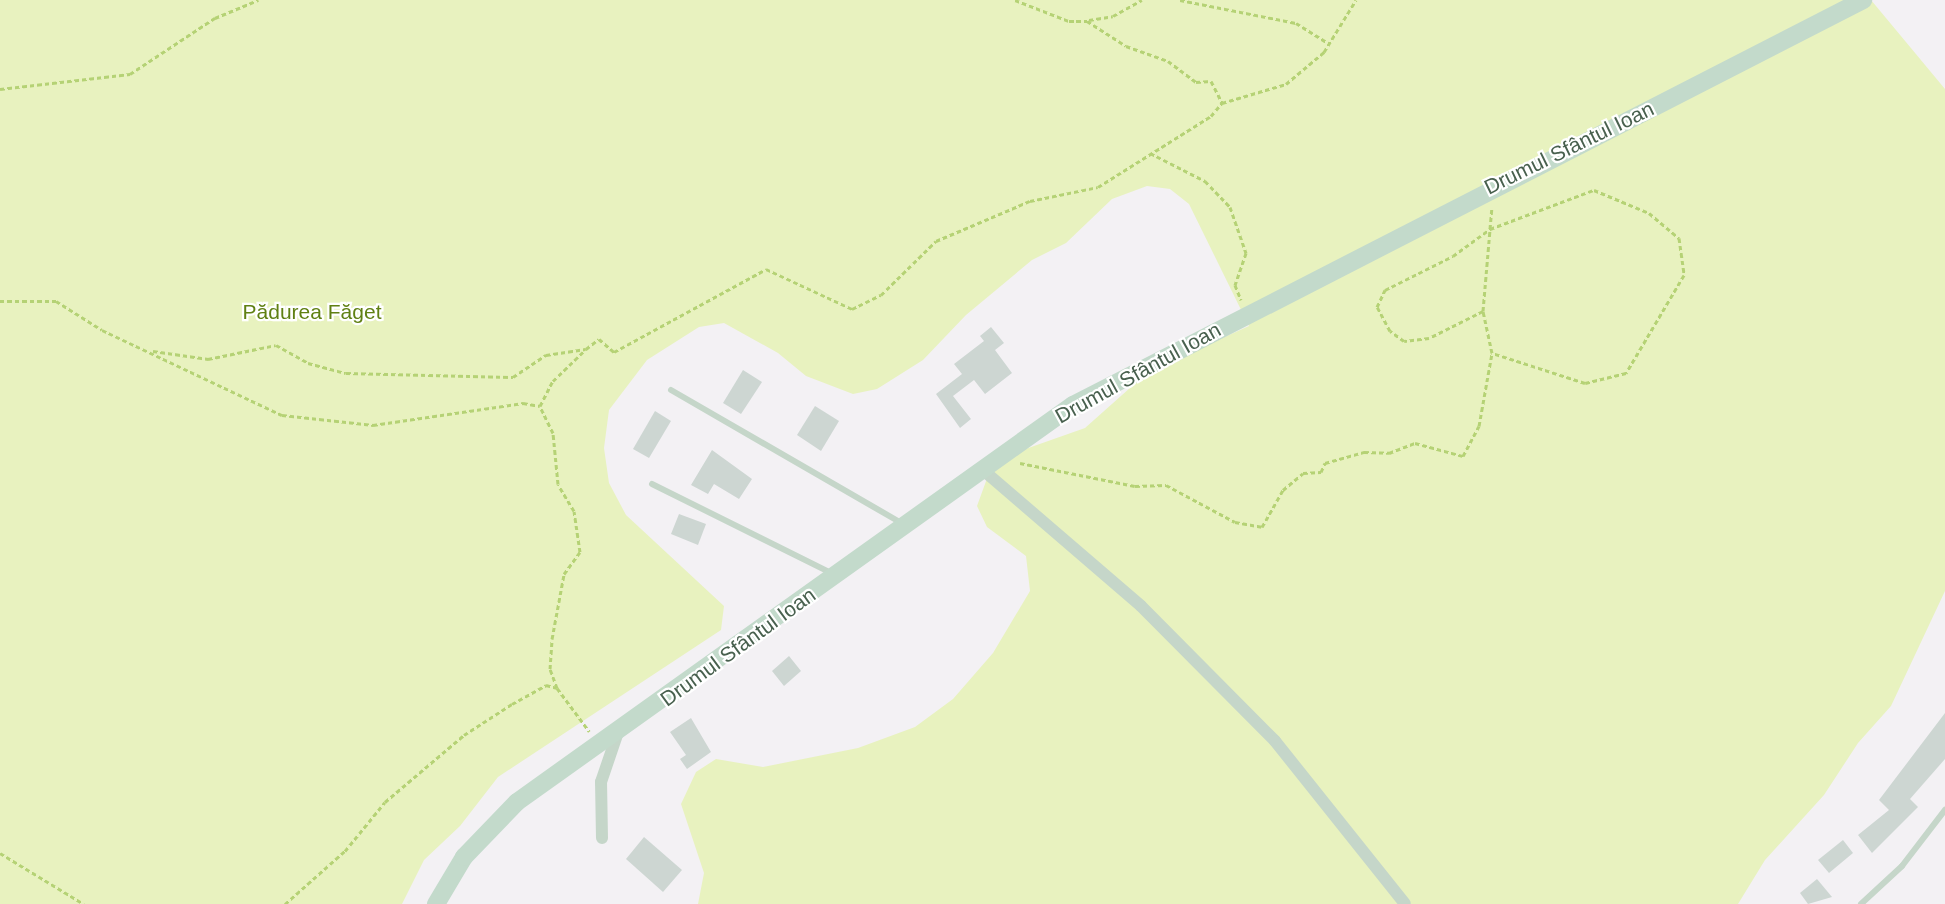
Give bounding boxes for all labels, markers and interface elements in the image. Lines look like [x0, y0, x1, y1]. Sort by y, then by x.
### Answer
street label: Drumul Sfântul Ioan [1480, 96, 1658, 200]
park label: Pădurea Făget [243, 299, 381, 325]
street label: Drumul Sfântul Ioan [1051, 317, 1225, 429]
street label: Drumul Sfântul Ioan [656, 582, 820, 712]

